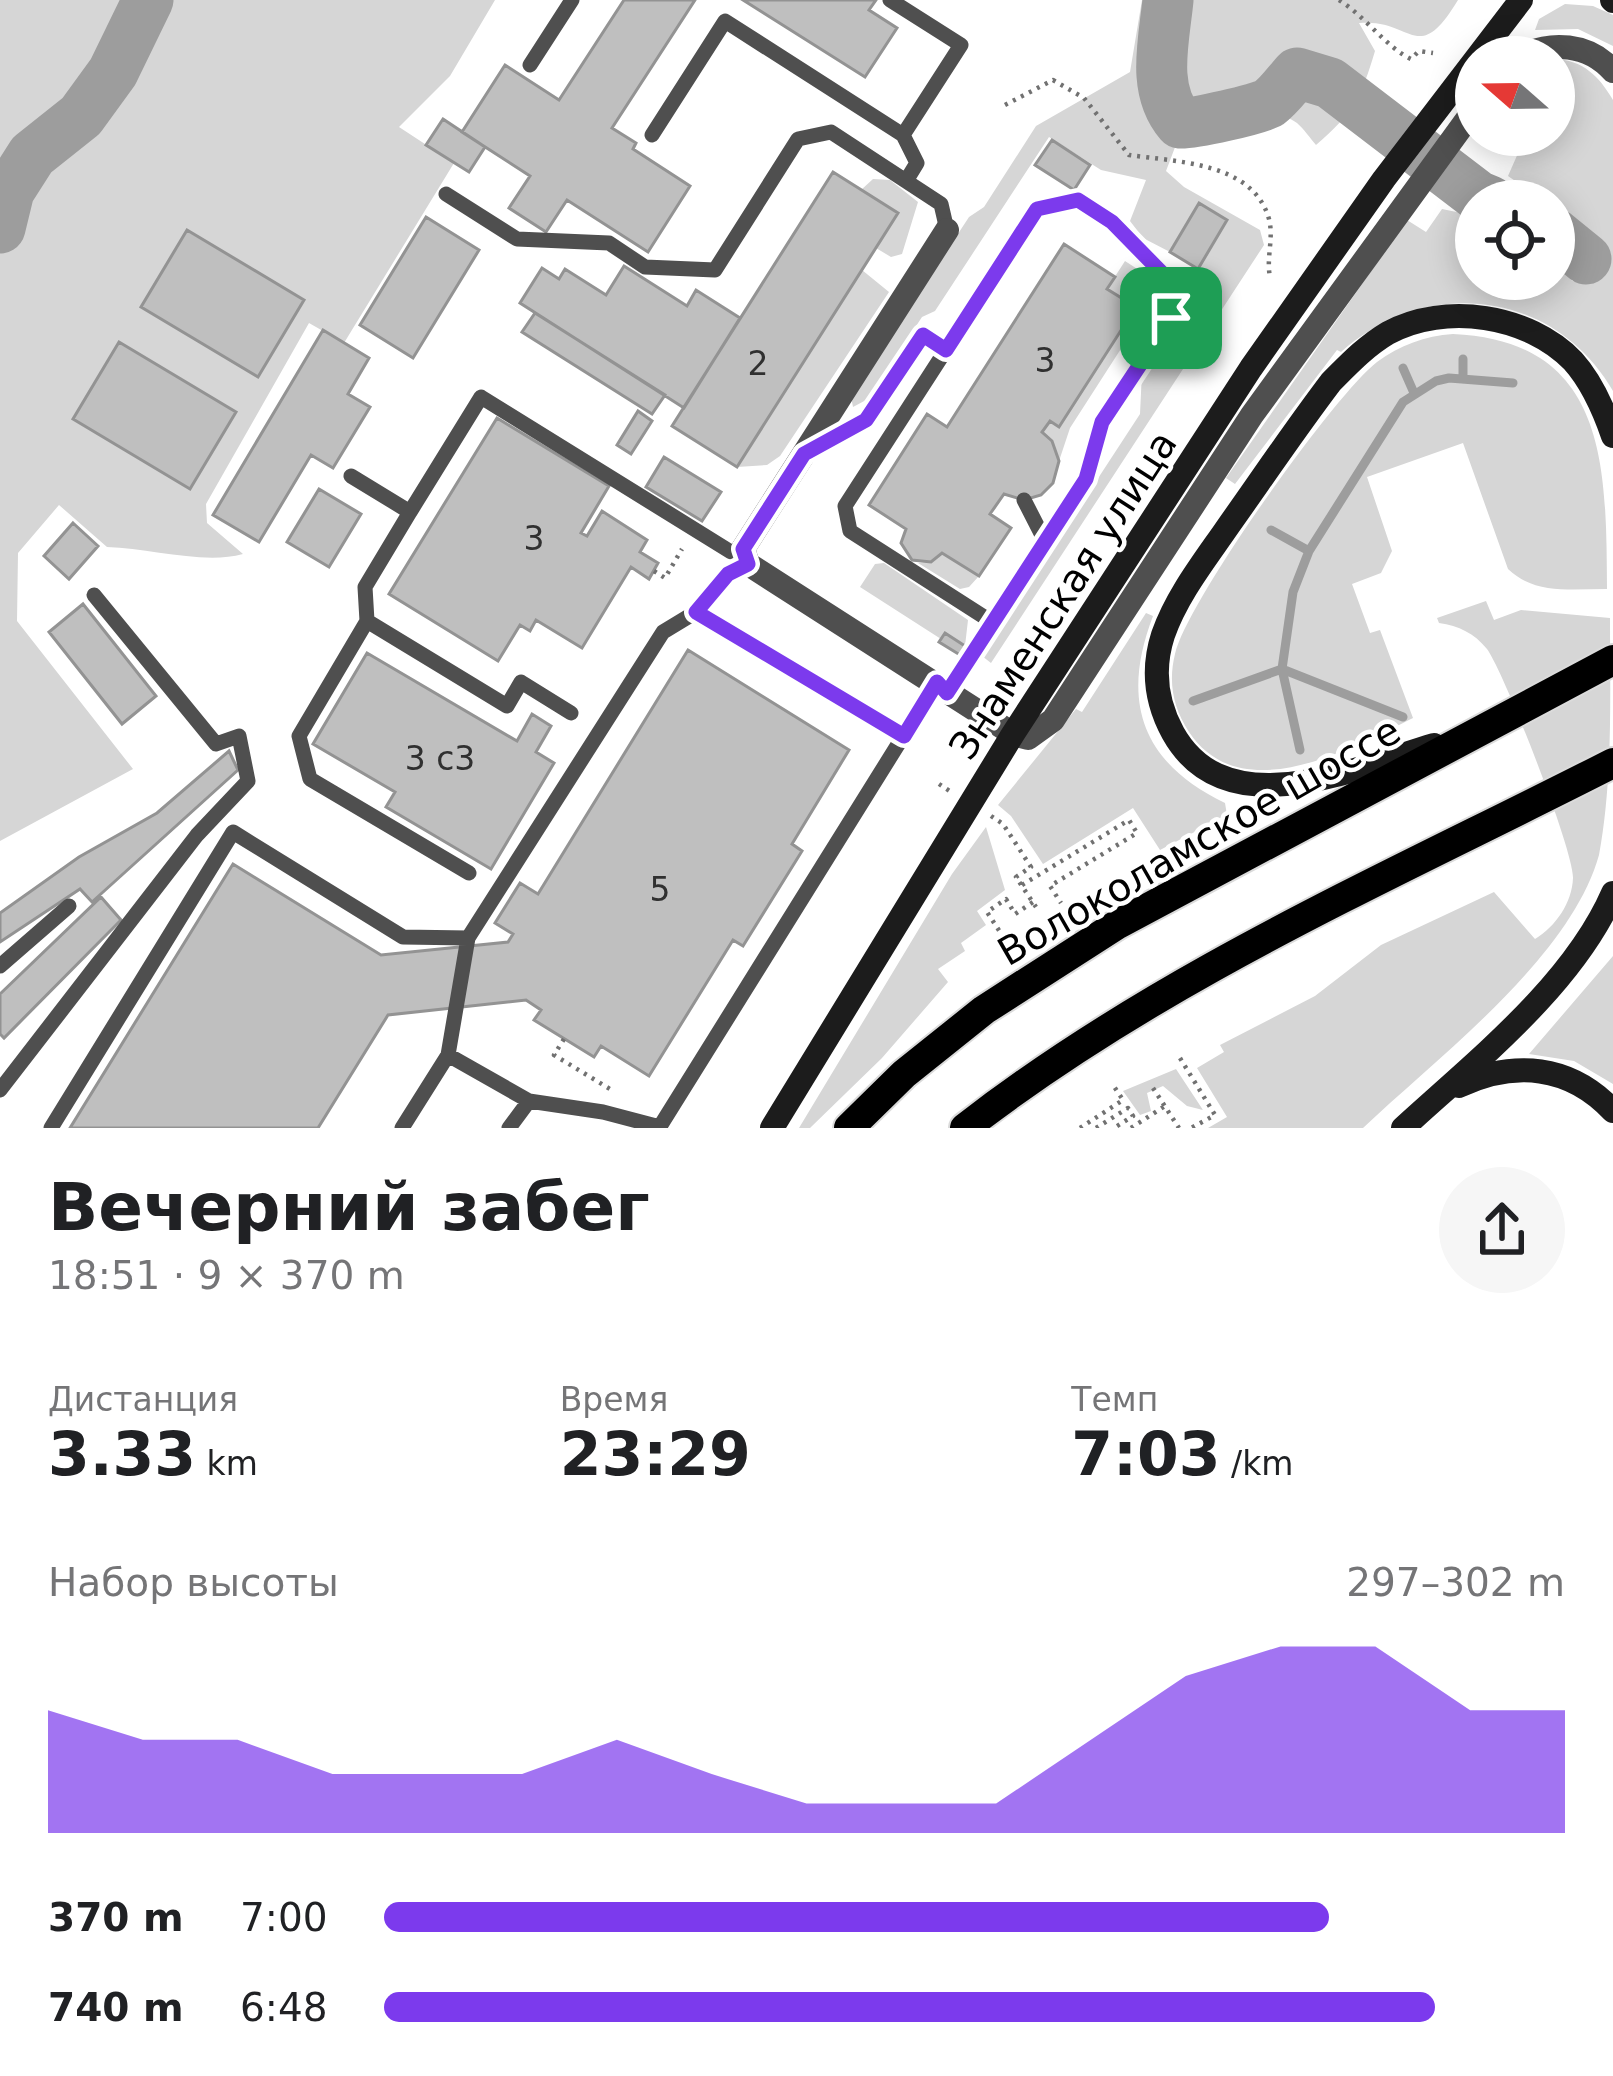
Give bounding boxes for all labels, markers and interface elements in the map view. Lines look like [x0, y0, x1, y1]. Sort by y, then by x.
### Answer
north arrow [1455, 36, 1575, 156]
map controls [1455, 36, 1575, 300]
button: locate [1455, 180, 1575, 300]
pin [1120, 267, 1222, 369]
icon: arrive [1138, 285, 1204, 351]
house number: 3 [1035, 341, 1056, 380]
house number: 2 [748, 344, 769, 383]
street label: Знаменская улица [940, 423, 1186, 767]
house number: 3 [524, 519, 545, 558]
street label: Волоколамское шоссе [990, 707, 1408, 975]
house number: 3 c3 [405, 739, 475, 778]
house number: 5 [650, 870, 671, 909]
button: share [1439, 1167, 1565, 1293]
text: Вечерний забег [48, 1169, 650, 1246]
text: 18:51 · 9 × 370 m [48, 1253, 405, 1298]
text: Дистанция [48, 1380, 238, 1419]
text: Время [560, 1380, 668, 1419]
text: Темп [1071, 1380, 1158, 1419]
text: 3.33 [48, 1419, 196, 1489]
text: 23:29 [560, 1419, 751, 1489]
text: 7:03 [1071, 1419, 1221, 1489]
text: km [196, 1444, 258, 1483]
text: /km [1221, 1444, 1293, 1483]
text: Набор высоты [48, 1560, 339, 1605]
text: 297–302 m [1346, 1560, 1565, 1605]
text: 370 m [48, 1895, 184, 1940]
text: 7:00 [240, 1895, 328, 1940]
text: 740 m [48, 1985, 184, 2030]
text: 6:48 [240, 1985, 328, 2030]

